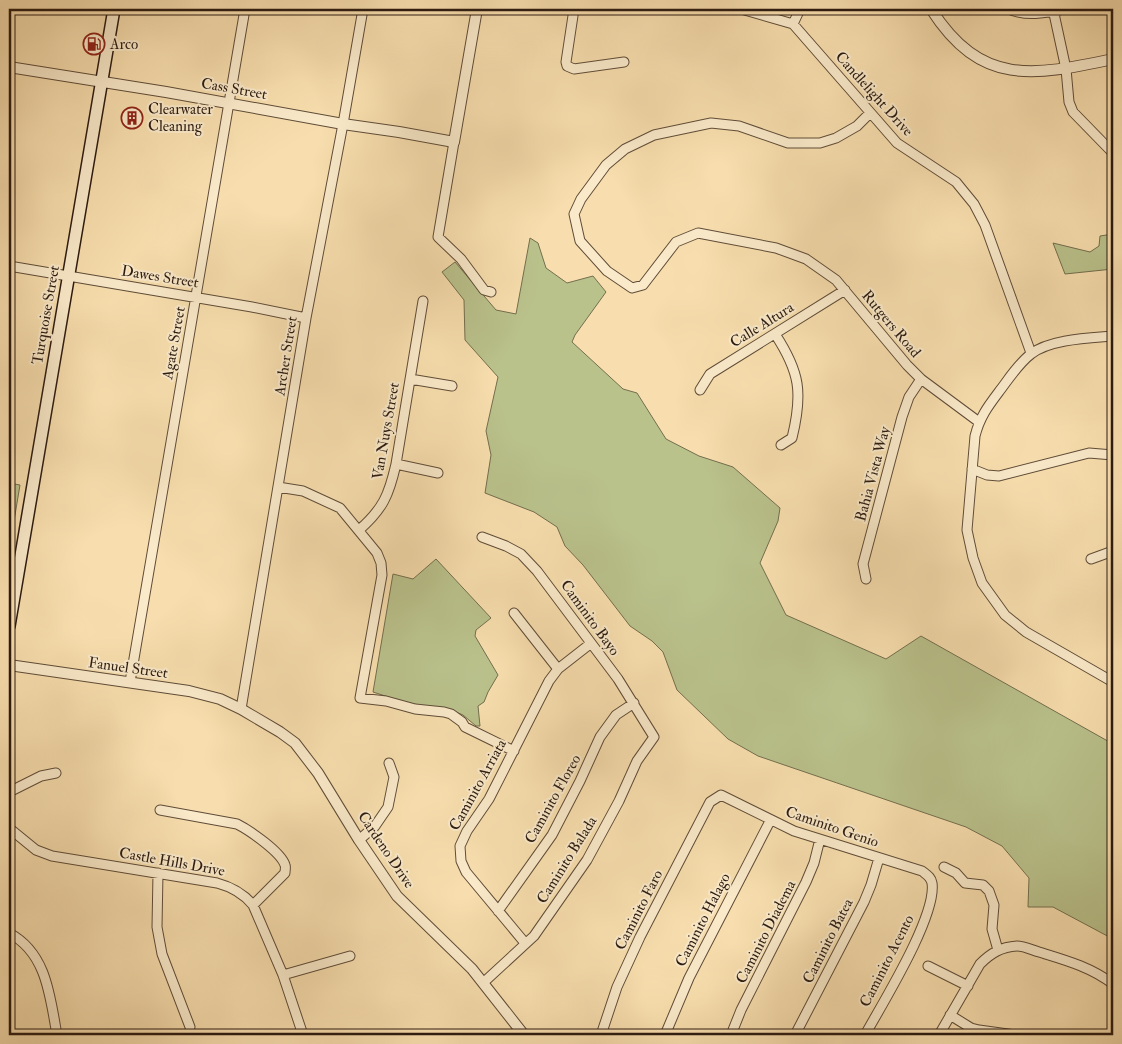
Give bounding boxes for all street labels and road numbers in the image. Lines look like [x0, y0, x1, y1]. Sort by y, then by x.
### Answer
street label: Candlelight Drive [831, 48, 917, 140]
street label: Cass Street [200, 74, 269, 104]
street label: Dawes Street [120, 262, 200, 293]
street label: Turquoise Street [28, 264, 64, 366]
street label: Rutgers Road [857, 286, 925, 362]
street label: Calle Altura [727, 297, 798, 352]
street label: Agate Street [158, 305, 190, 382]
street label: Archer Street [270, 315, 302, 398]
street label: Van Nuys Street [368, 381, 404, 481]
street label: Bahia Vista Way [851, 424, 895, 524]
street label: Caminito Bayo [556, 576, 624, 660]
street label: Fanuel Street [87, 653, 169, 683]
street label: Caminito Arriata [445, 735, 511, 834]
street label: Caminito Floreo [521, 751, 585, 847]
street label: Caminito Genio [783, 802, 881, 852]
street label: Cardeno Drive [353, 808, 419, 892]
street label: Caminito Balada [533, 812, 602, 907]
street label: Castle Hills Drive [118, 843, 226, 881]
street label: Caminito Faro [611, 867, 667, 953]
street label: Caminito Halago [671, 870, 735, 970]
street label: Caminito Diadema [732, 876, 801, 987]
street label: Caminito Batea [798, 895, 858, 987]
street label: Caminito Acento [856, 912, 918, 1010]

